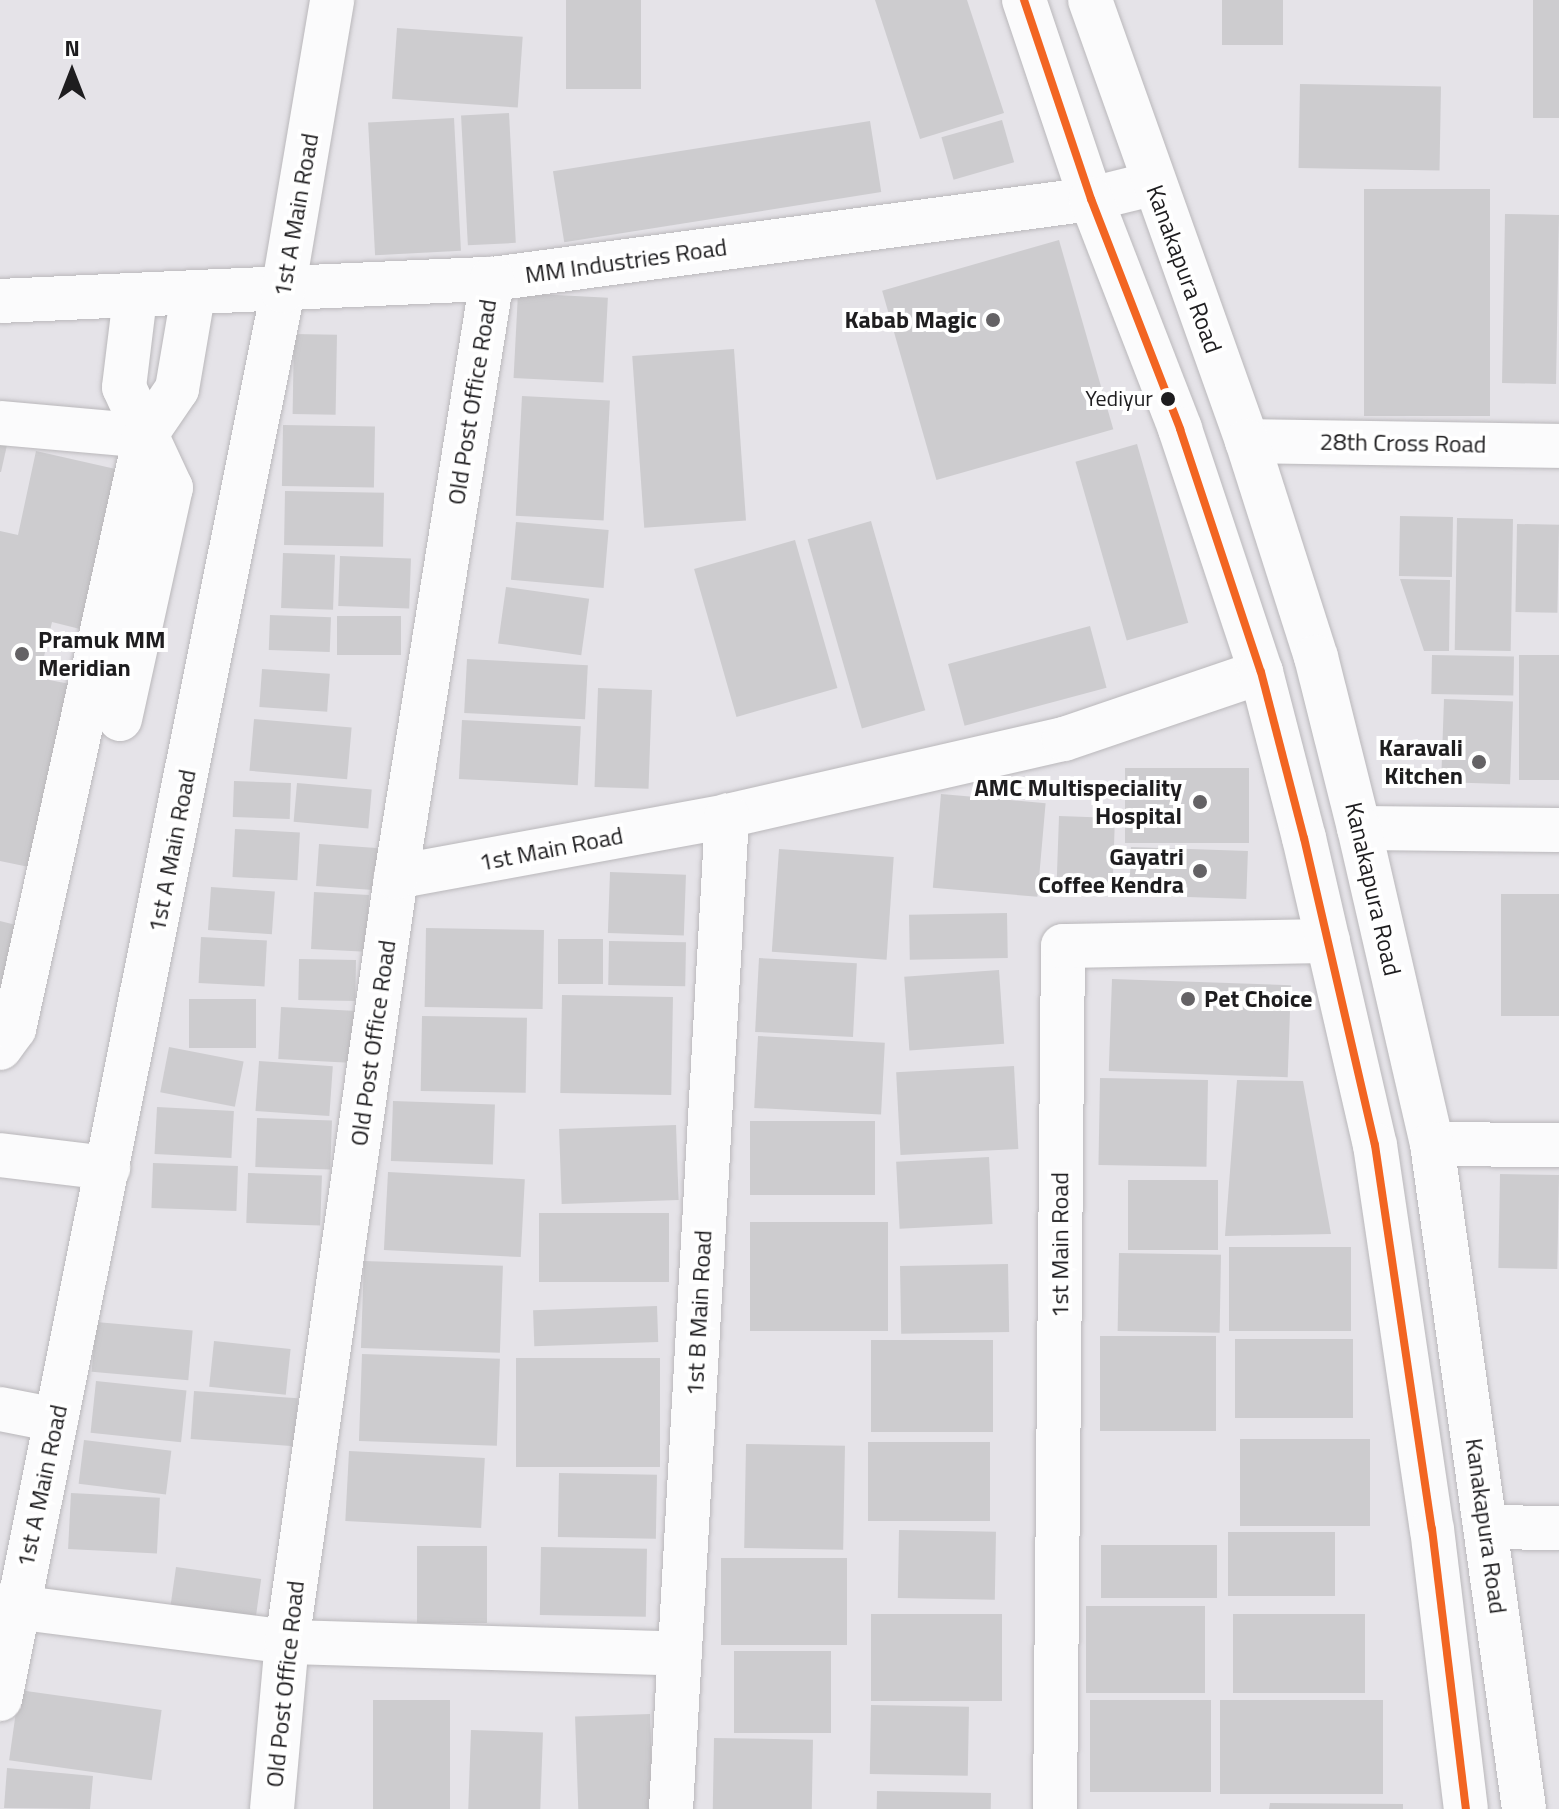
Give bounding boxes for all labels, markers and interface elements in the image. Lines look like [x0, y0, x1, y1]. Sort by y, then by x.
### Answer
text: N [64, 31, 80, 65]
north arrow [32, 32, 112, 112]
street label: 1st A Main Road [267, 131, 325, 299]
street label: Kanakapura Road [1140, 181, 1228, 357]
street label: MM Industries Road [523, 233, 729, 289]
street label: Old Post Office Road [442, 297, 502, 507]
place label: Kabab Magic [844, 306, 977, 334]
marker: Kabab Magic [984, 311, 1002, 329]
place label: Yediyur [1085, 386, 1153, 412]
marker: Yediyur [1160, 391, 1176, 407]
street label: 28th Cross Road [1319, 427, 1487, 459]
place label: Pramuk MM Meridian [38, 626, 166, 682]
marker: Pramuk MM Meridian [13, 645, 31, 663]
place label: Karavali Kitchen [1379, 734, 1463, 790]
marker: Karavali Kitchen [1470, 753, 1488, 771]
street label: 1st A Main Road [142, 767, 202, 935]
place label: AMC Multispeciality Hospital [974, 774, 1182, 830]
marker: AMC Multispeciality Hospital [1189, 791, 1211, 813]
street label: Kanakapura Road [1339, 800, 1407, 978]
street label: 1st Main Road [477, 821, 625, 877]
place label: Gayatri Coffee Kendra [1038, 843, 1184, 899]
marker: Gayatri Coffee Kendra [1191, 862, 1209, 880]
street label: Old Post Office Road [344, 938, 402, 1148]
place label: Pet Choice [1204, 985, 1313, 1013]
marker: Pet Choice [1179, 990, 1197, 1008]
street label: 1st Main Road [1046, 1172, 1074, 1318]
street label: 1st B Main Road [680, 1229, 718, 1397]
street label: 1st A Main Road [11, 1402, 73, 1570]
street label: Kanakapura Road [1459, 1436, 1513, 1616]
street label: Old Post Office Road [260, 1579, 310, 1789]

